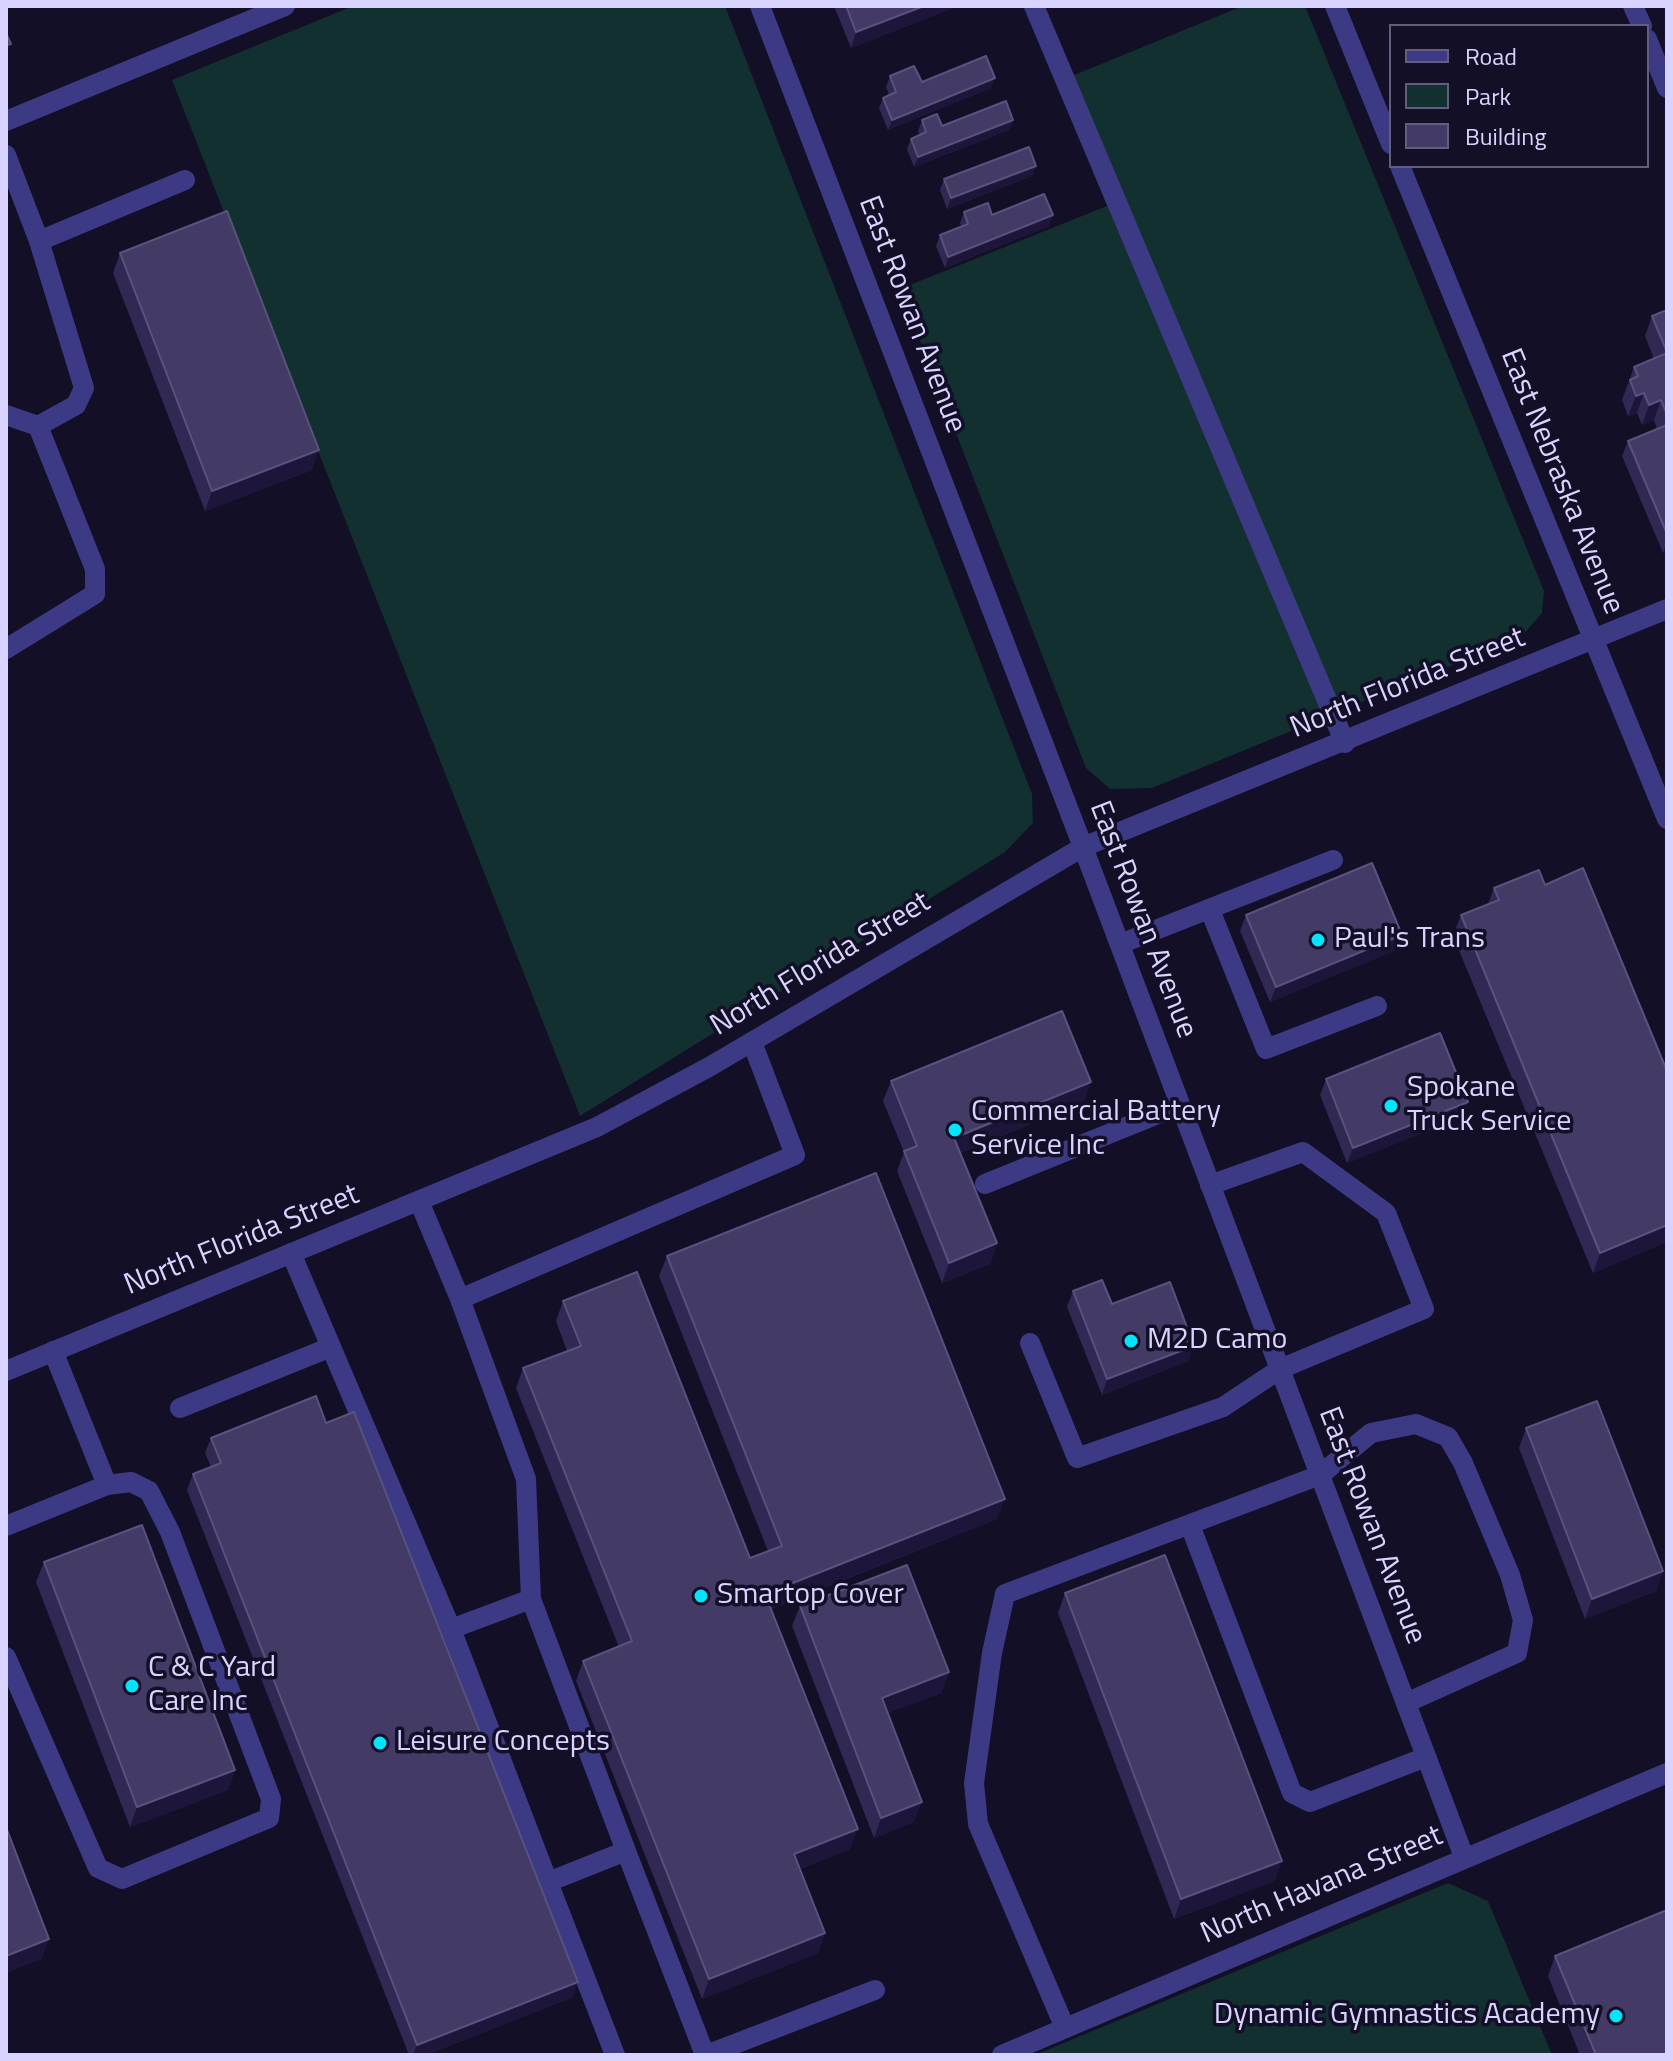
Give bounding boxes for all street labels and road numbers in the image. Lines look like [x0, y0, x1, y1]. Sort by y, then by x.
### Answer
street label: East Rowan Avenue [849, 191, 973, 439]
street label: East Nebraska Avenue [1491, 344, 1631, 620]
street label: North Florida Street [1285, 620, 1531, 748]
street label: East Rowan Avenue [1080, 796, 1204, 1044]
street label: North Florida Street [705, 885, 937, 1045]
street label: North Florida Street [119, 1177, 365, 1305]
street label: East Rowan Avenue [1309, 1402, 1433, 1650]
street label: North Havana Street [1196, 1819, 1448, 1953]

